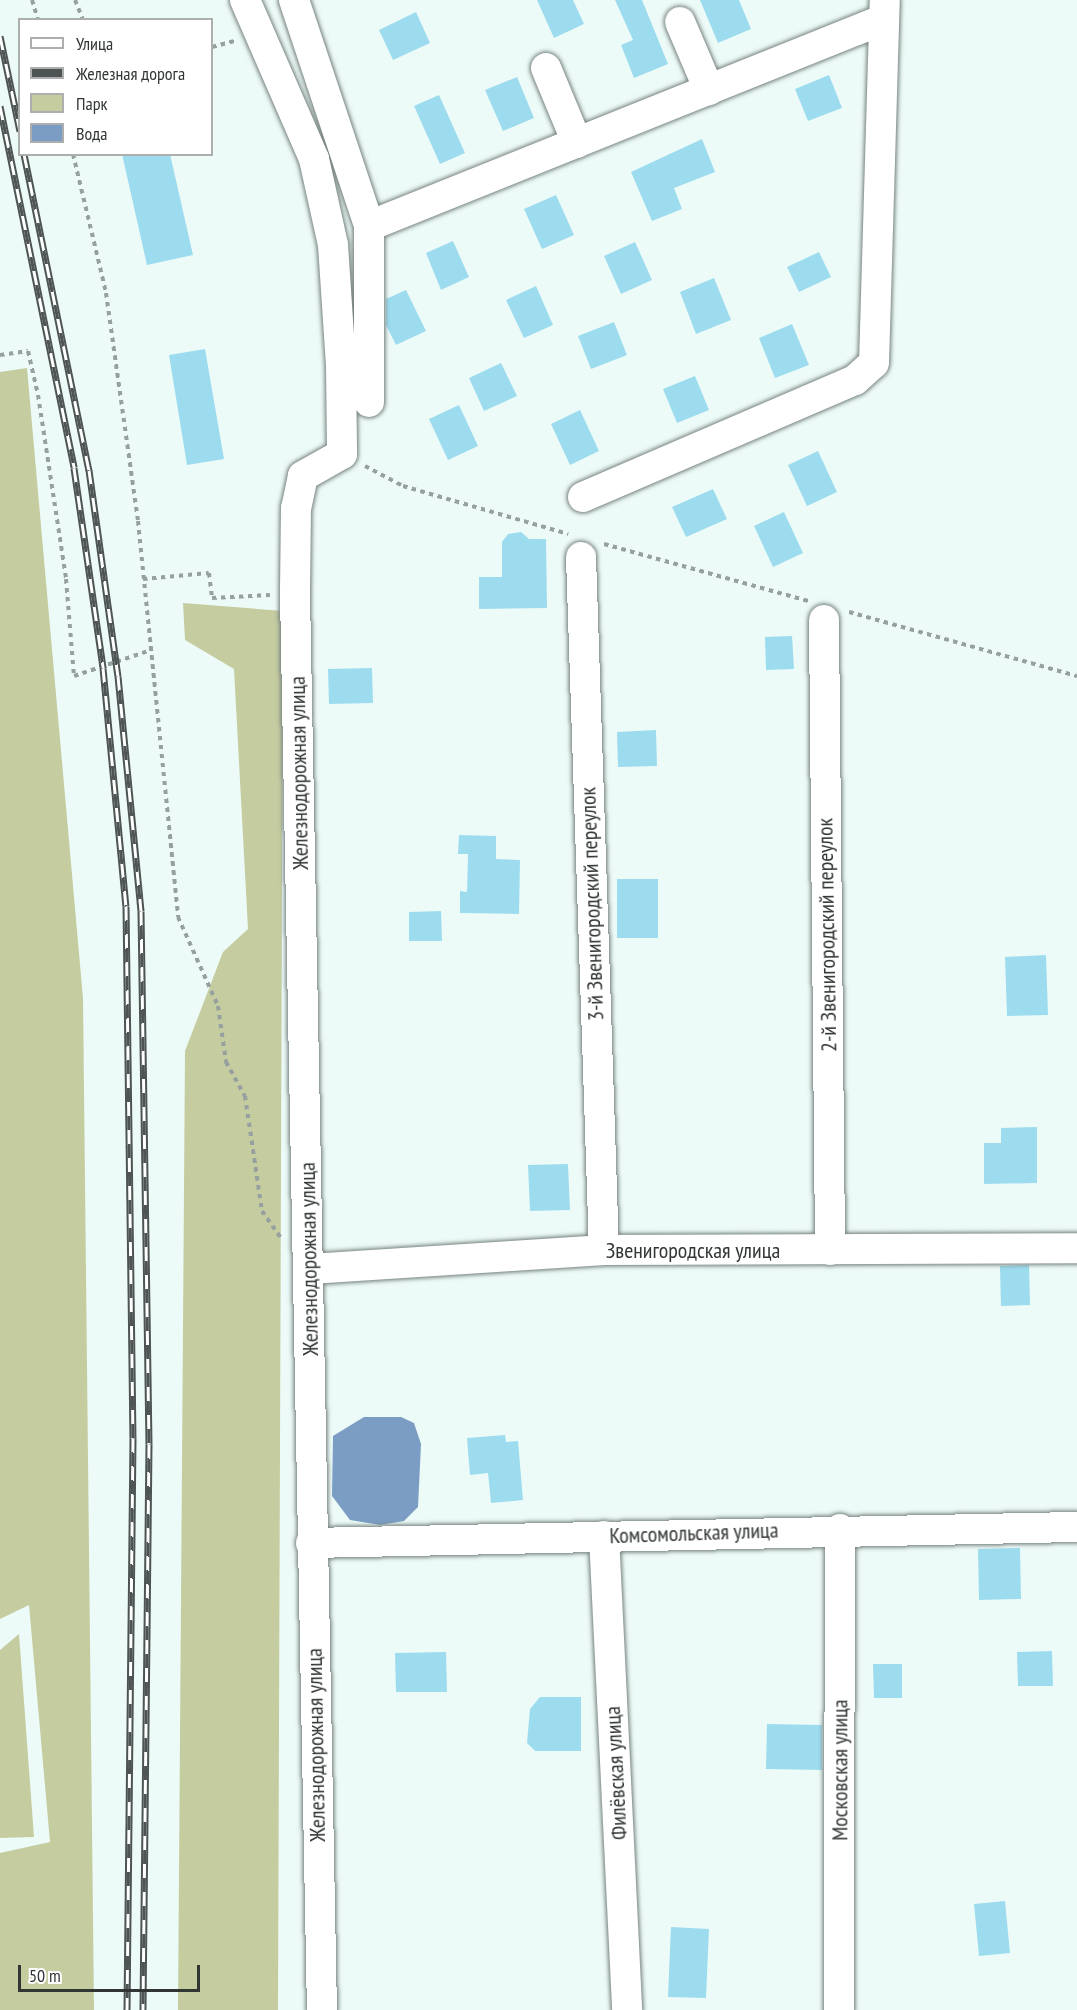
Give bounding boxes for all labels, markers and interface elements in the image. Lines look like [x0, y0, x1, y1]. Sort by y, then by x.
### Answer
legend [18, 18, 213, 156]
text: Улица [76, 32, 113, 55]
text: Железная дорога [76, 62, 185, 85]
text: Парк [76, 92, 107, 115]
text: Вода [76, 122, 107, 145]
street label: Железнодорожная улица [284, 676, 314, 870]
street label: 3-й Звенигородский переулок [575, 787, 609, 1021]
street label: 2-й Звенигородский переулок [812, 818, 842, 1052]
street label: Железнодорожная улица [294, 1162, 324, 1356]
street label: Звенигородская улица [606, 1238, 780, 1264]
street label: Комсомольская улица [609, 1517, 779, 1549]
street label: Железнодорожная улица [301, 1648, 331, 1842]
street label: Московская улица [827, 1699, 853, 1841]
street label: Филёвская улица [599, 1705, 633, 1841]
scale bar [21, 1953, 202, 1991]
text: 50 m [29, 1964, 61, 1987]

